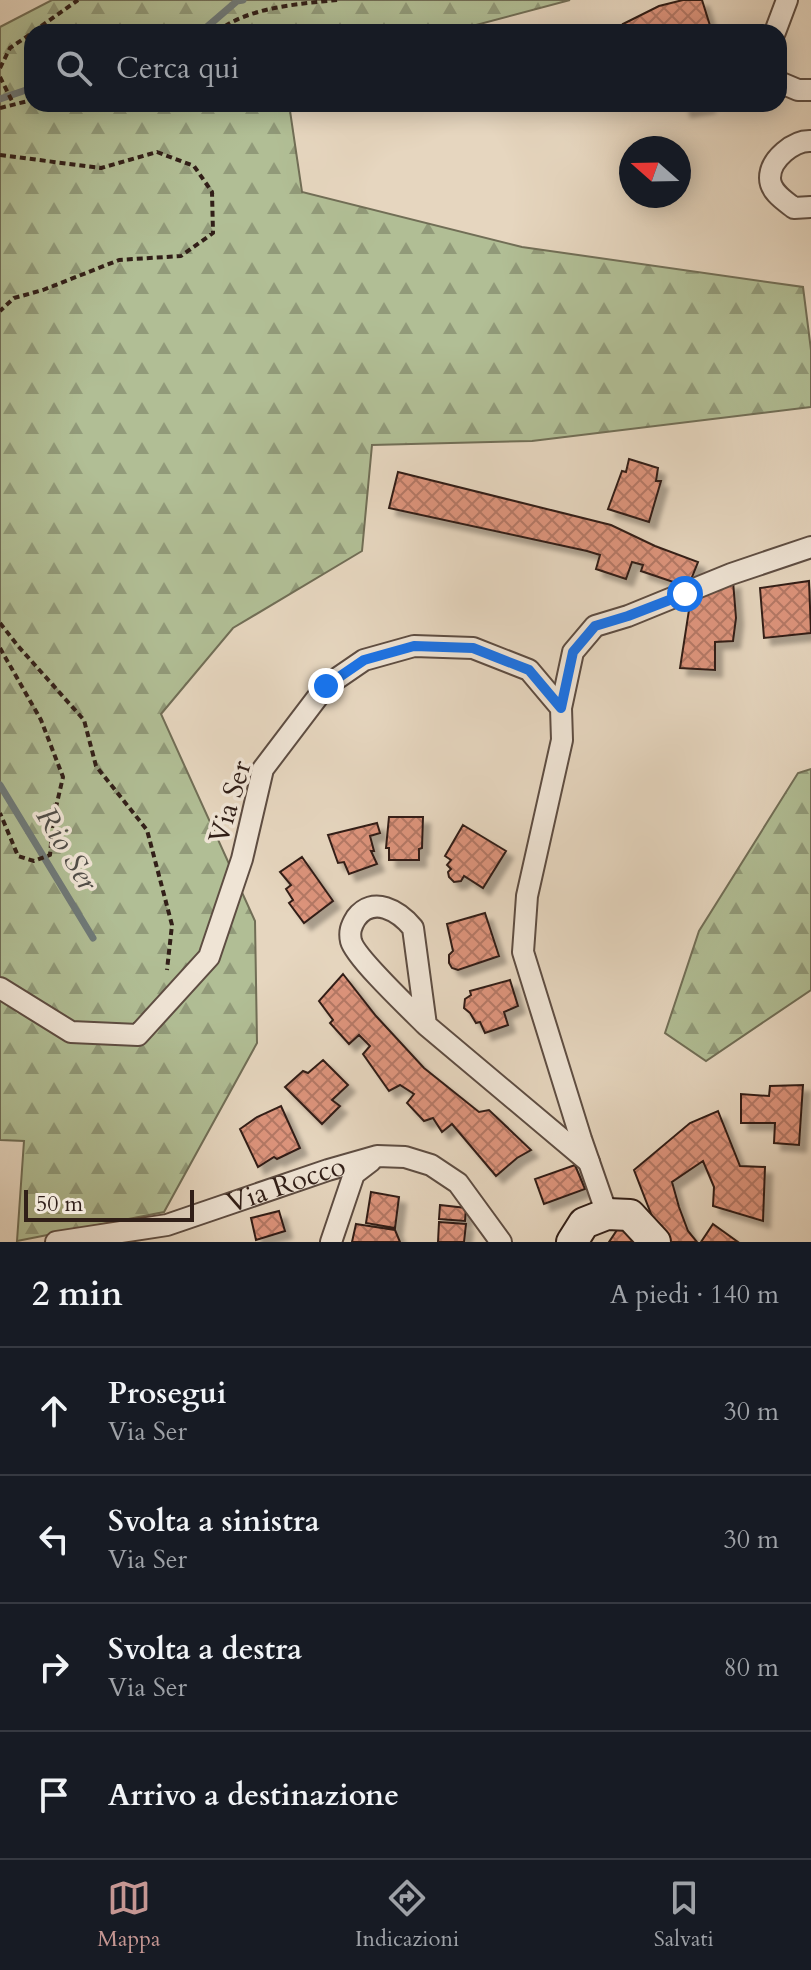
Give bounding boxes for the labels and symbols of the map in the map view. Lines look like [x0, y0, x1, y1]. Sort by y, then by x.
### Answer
north arrow [619, 136, 691, 208]
route start [667, 576, 703, 612]
route end [308, 668, 344, 704]
street label: Via Ser [199, 755, 261, 848]
water label: Rio Ser [26, 800, 109, 899]
street label: Via Rocco [221, 1147, 350, 1222]
scale bar [24, 1186, 194, 1222]

